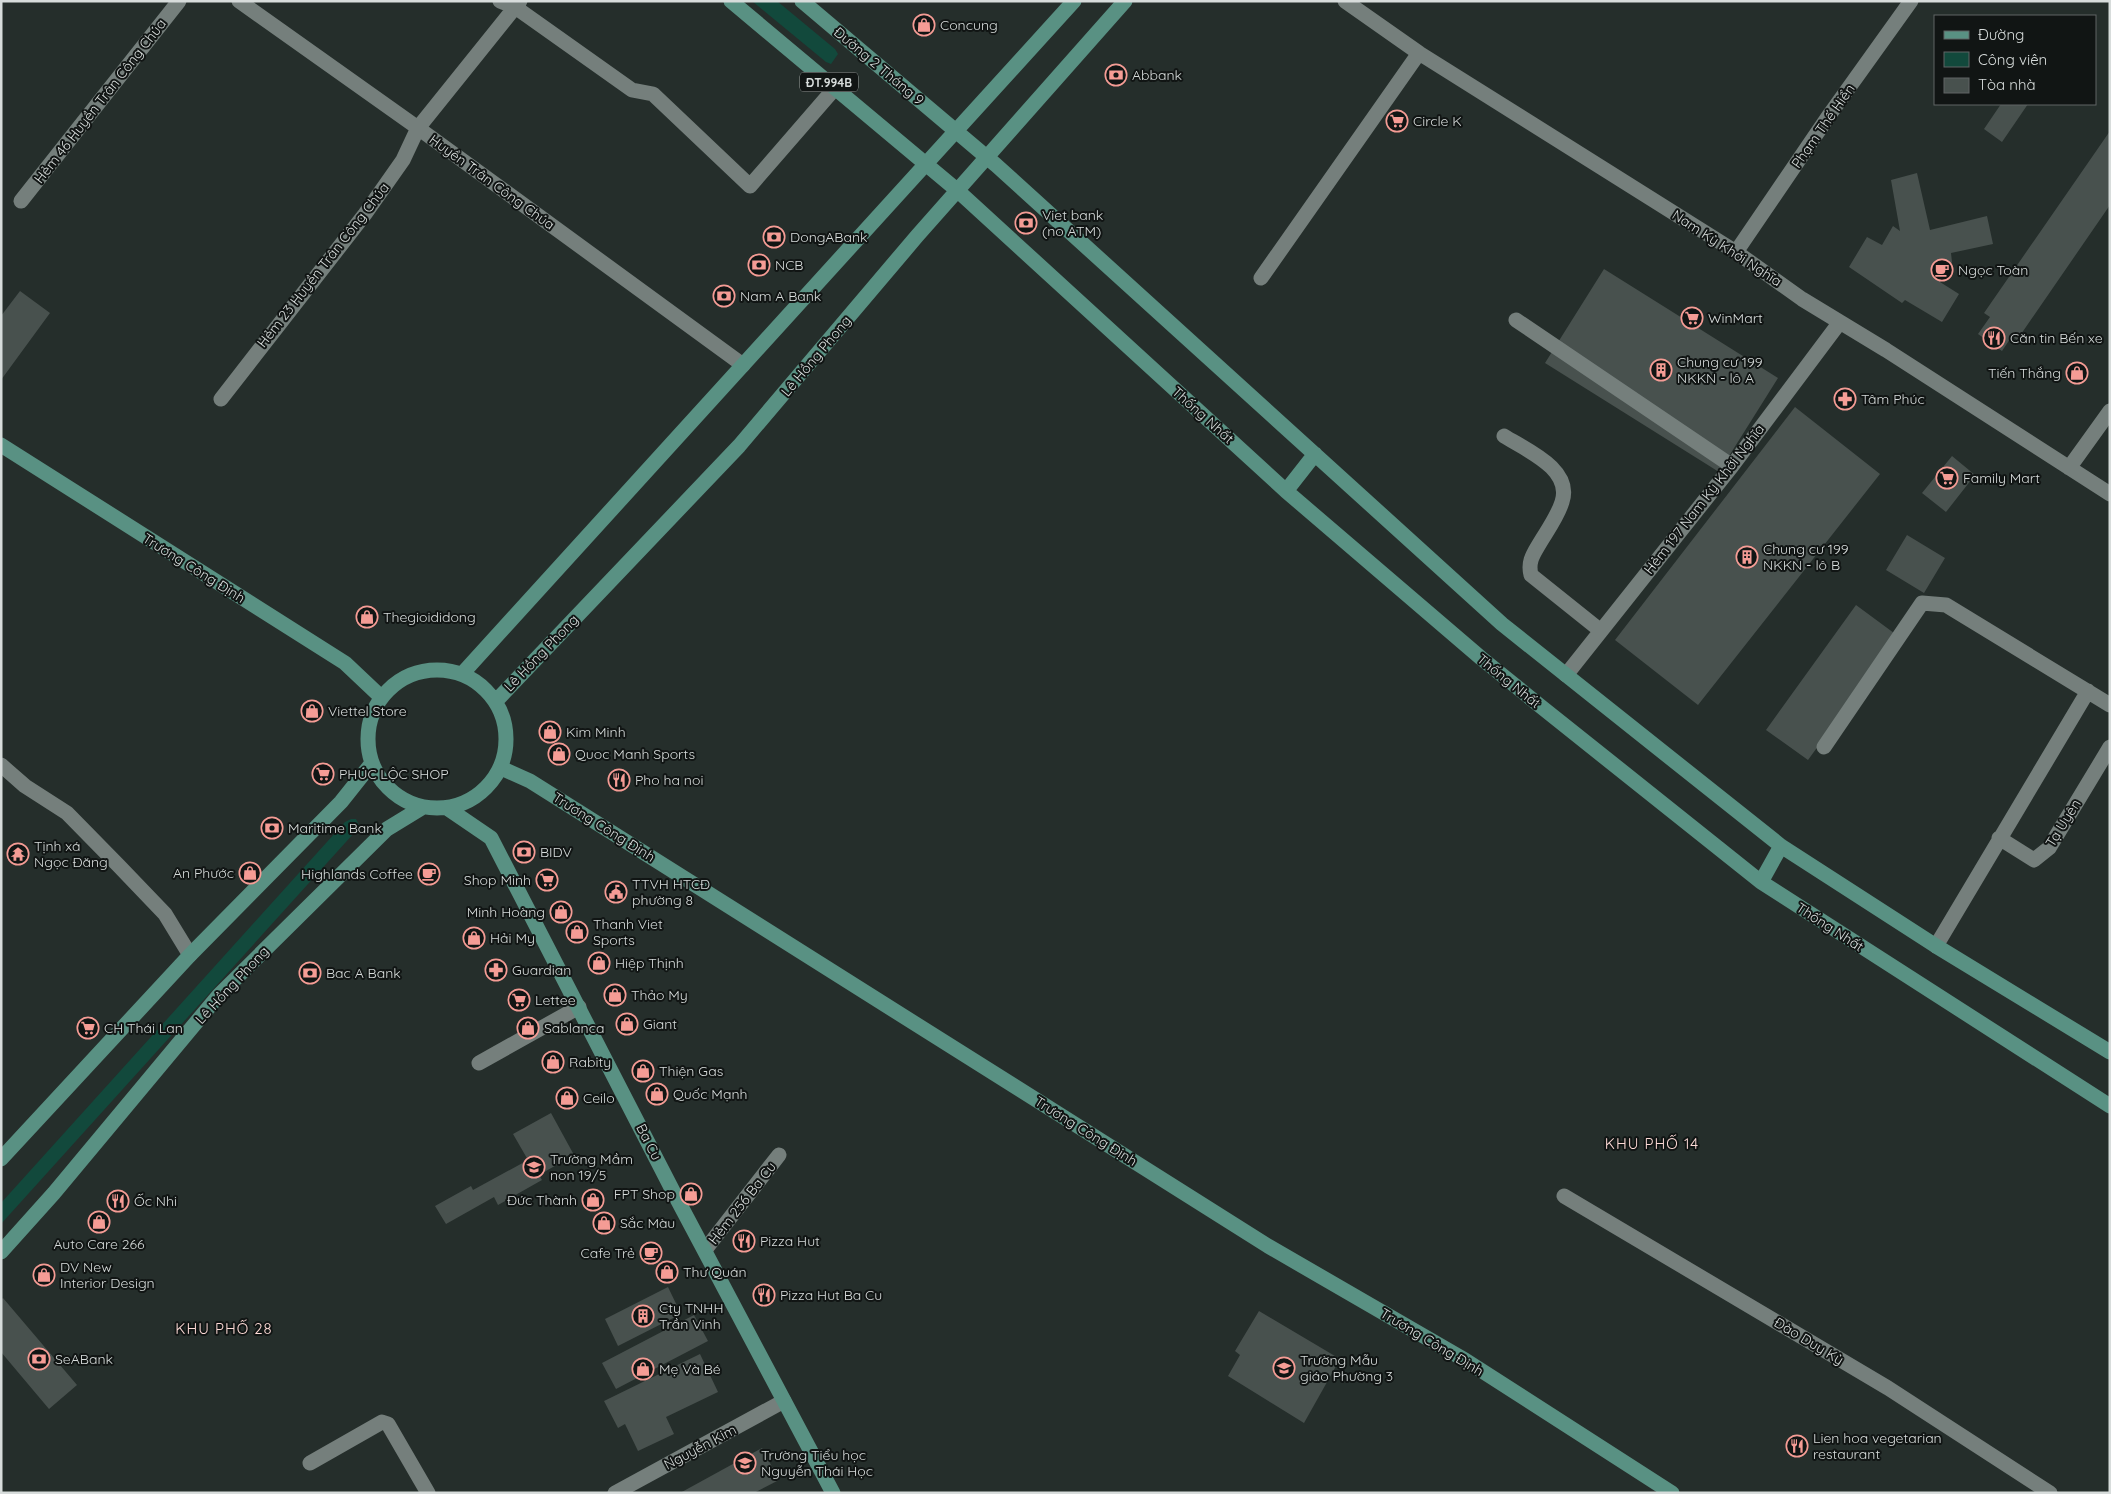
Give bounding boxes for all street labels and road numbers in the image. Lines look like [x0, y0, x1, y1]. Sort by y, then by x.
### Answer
street label: Hẻm 46 Huyền Trân Công Chúa [30, 15, 170, 187]
street label: Đường 2 Tháng 9 [830, 23, 928, 109]
road number: ĐT.994B [800, 72, 858, 91]
street label: Phạm Thế Hiển [1787, 80, 1859, 172]
street label: Huyền Trân Công Chúa [426, 130, 558, 234]
street label: Hẻm 23 Huyền Trân Công Chúa [253, 179, 393, 351]
street label: Nam Kỳ Khởi Nghĩa [1669, 206, 1785, 290]
street label: Lê Hồng Phong [777, 312, 855, 400]
street label: Thống Nhất [1168, 383, 1238, 448]
street label: Hẻm 197 Nam Kỳ Khởi Nghĩa [1640, 420, 1768, 578]
street label: Trương Công Định [139, 529, 249, 607]
street label: Lê Hồng Phong [500, 611, 582, 695]
street label: Thống Nhất [1473, 650, 1545, 712]
street label: Trương Công Định [549, 788, 659, 866]
street label: Tạ Uyên [2041, 796, 2085, 850]
street label: Thống Nhất [1793, 899, 1867, 956]
street label: Lê Hồng Phong [191, 942, 273, 1028]
street label: Trương Công Định [1031, 1092, 1141, 1170]
street label: Ba Cu [632, 1121, 666, 1163]
street label: Hẻm 256 Ba Cu [704, 1158, 780, 1248]
street label: Trương Công Định [1377, 1304, 1487, 1380]
street label: Đào Duy Kỳ [1771, 1313, 1847, 1369]
street label: Nguyễn Kim [661, 1420, 739, 1474]

